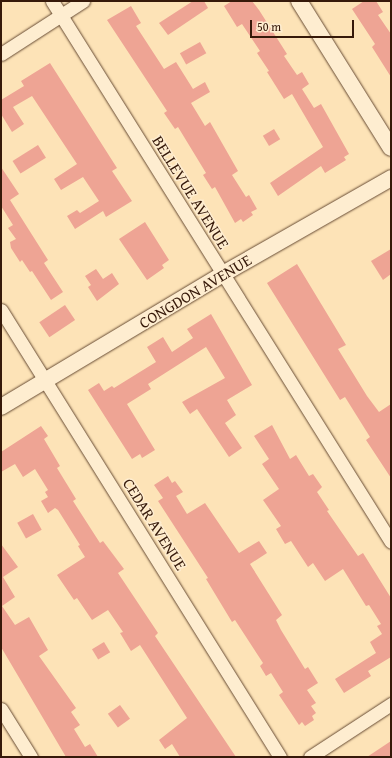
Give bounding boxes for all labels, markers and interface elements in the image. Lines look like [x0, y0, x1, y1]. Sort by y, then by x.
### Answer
scale bar [252, 12, 356, 38]
text: 50 m [257, 18, 281, 35]
street label: BELLEVUE AVENUE [149, 132, 233, 252]
street label: CONGDON AVENUE [135, 250, 255, 332]
street label: CEDAR AVENUE [119, 475, 191, 573]

